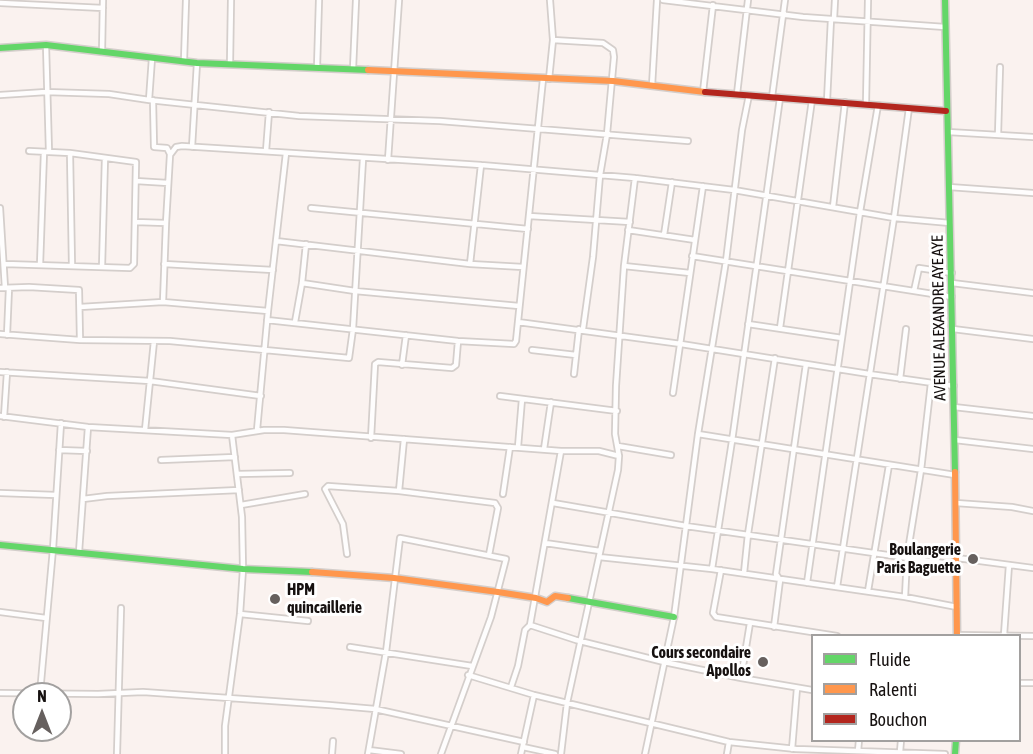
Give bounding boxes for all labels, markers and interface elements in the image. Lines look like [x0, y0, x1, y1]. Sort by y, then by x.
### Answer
street label: AVENUE ALEXANDRE AYE AYE [928, 235, 950, 401]
place label: Boulangerie Paris Baguette [877, 540, 961, 578]
marker: Boulangerie Paris Baguette [966, 552, 980, 566]
place label: HPM quincaillerie [287, 580, 362, 618]
marker: HPM quincaillerie [268, 592, 282, 606]
legend [811, 634, 1021, 742]
place label: Cours secondaire Apollos [651, 643, 751, 681]
text: Fluide [869, 649, 911, 670]
marker: Cours secondaire Apollos [756, 655, 770, 669]
text: Ralenti [869, 679, 917, 700]
north arrow [12, 682, 72, 742]
text: N [37, 687, 47, 705]
text: Bouchon [869, 709, 927, 730]

